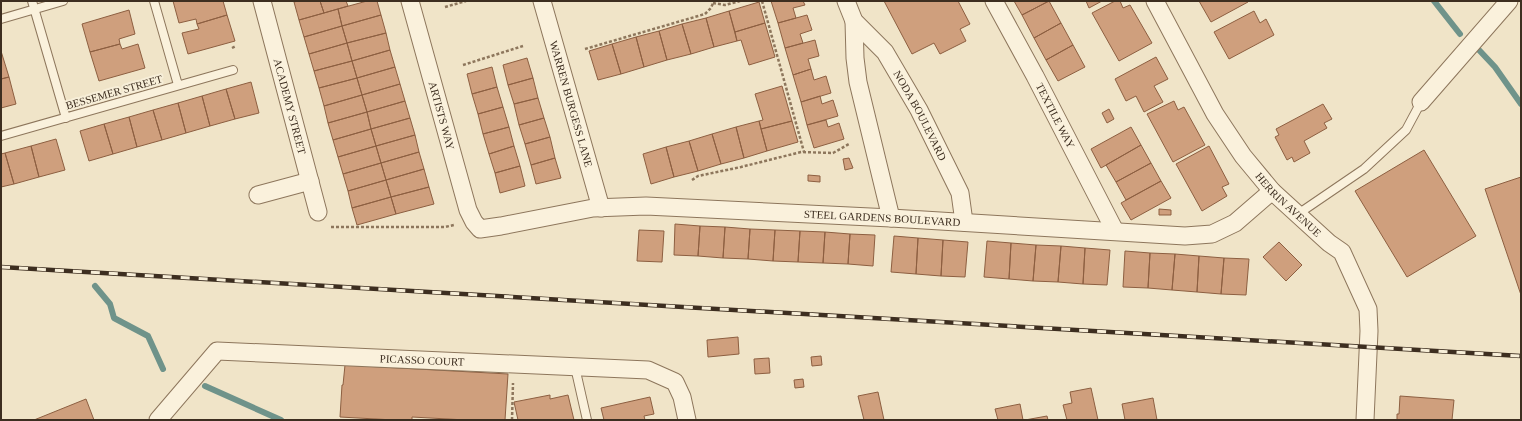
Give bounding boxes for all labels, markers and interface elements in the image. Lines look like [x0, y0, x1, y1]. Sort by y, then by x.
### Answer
street label: WARREN BURGESS LANE [548, 39, 595, 169]
street label: ACADEMY STREET [272, 57, 308, 156]
street label: NODA BOULEVARD [891, 68, 949, 163]
street label: BESSEMER STREET [64, 72, 164, 112]
street label: ARTISTS WAY [427, 80, 457, 151]
street label: TEXTILE WAY [1034, 81, 1077, 150]
street label: HERRIN AVENUE [1253, 170, 1324, 239]
street label: STEEL GARDENS BOULEVARD [804, 208, 961, 228]
street label: PICASSO COURT [379, 352, 465, 368]

